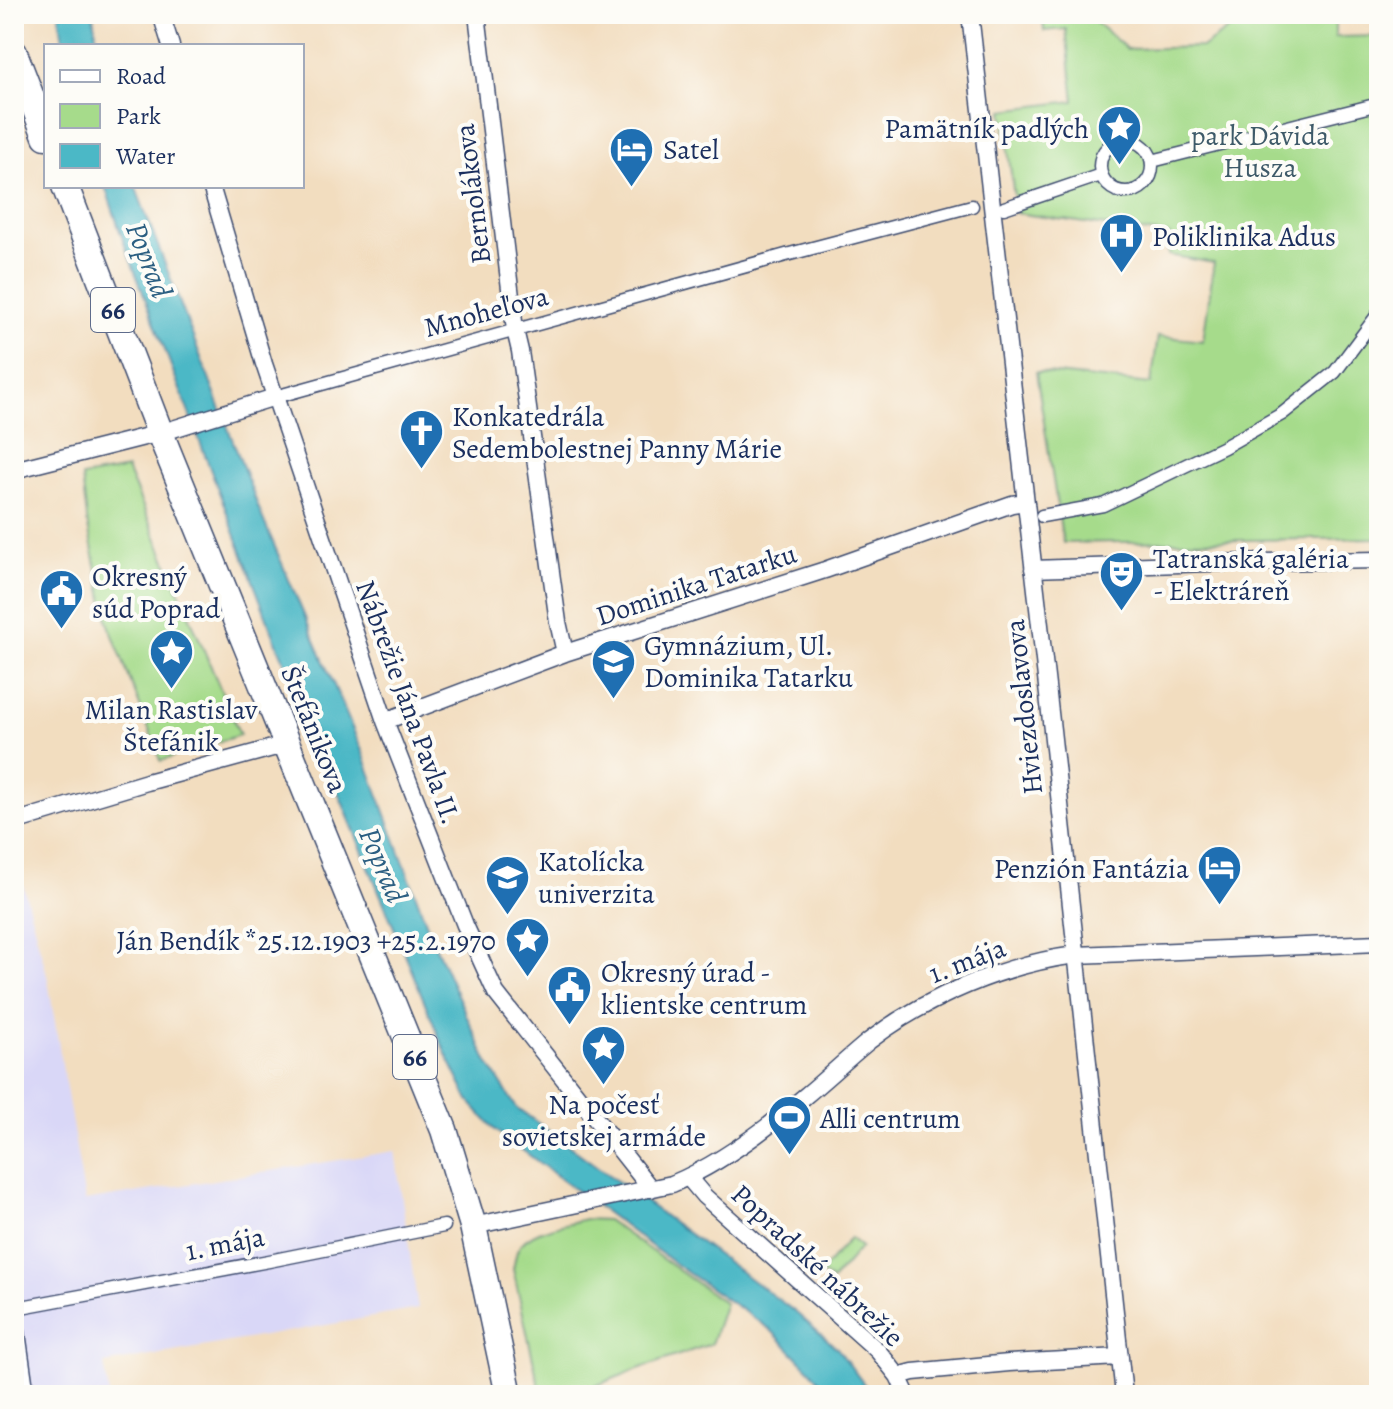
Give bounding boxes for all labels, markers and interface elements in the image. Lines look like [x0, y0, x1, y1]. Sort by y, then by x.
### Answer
legend [44, 44, 304, 188]
text: Road [116, 60, 166, 92]
text: Park [116, 100, 161, 132]
place icon: Pamätník padlých [1096, 104, 1144, 167]
place label: Pamätník padlých [884, 110, 1089, 148]
park label: park Dávida Husza [1191, 117, 1329, 187]
street label: Bernolákova [446, 122, 500, 266]
hotel icon: Satel [608, 125, 656, 188]
place label: Satel [663, 131, 719, 169]
text: Water [115, 140, 176, 172]
hospital icon: Poliklinika Adus [1097, 212, 1145, 275]
water label: Poprad [116, 216, 182, 304]
place label: Poliklinika Adus [1152, 218, 1336, 256]
street label: Mnoheľova [420, 277, 553, 347]
road number: 66 [91, 288, 135, 332]
place label: Konkatedrála Sedembolestnej Panny Márie [452, 398, 782, 468]
church icon: Konkatedrála Sedembolestnej Panny Márie [397, 408, 445, 471]
street label: Dominika Tatarku [591, 534, 802, 635]
place label: Tatranská galéria - Elektráreň [1153, 540, 1349, 610]
theatre icon: Tatranská galéria - Elektráreň [1098, 550, 1146, 613]
place label: Okresný súd Poprad [92, 558, 221, 628]
public building icon: Okresný súd Poprad [37, 568, 85, 631]
street label: Nábrežie Jána Pavla II. [346, 575, 470, 830]
street label: Hviezdoslavova [996, 617, 1052, 797]
place label: Gymnázium, Ul. Dominika Tatarku [644, 627, 854, 697]
place icon: Milan Rastislav Štefánik [147, 628, 195, 691]
school or university icon: Gymnázium, Ul. Dominika Tatarku [589, 637, 637, 700]
street label: Štefánikova [271, 660, 357, 799]
place label: Milan Rastislav Štefánik [84, 691, 258, 761]
water label: Poprad [349, 821, 417, 909]
place label: Katolícka univerzita [538, 843, 655, 913]
hotel icon: Penzión Fantázia [1196, 844, 1244, 907]
place label: Penzión Fantázia [994, 850, 1189, 888]
school or university icon: Katolícka univerzita [483, 853, 531, 916]
place icon: Ján Bendík *25.12.1903 +25.2.1970 [503, 916, 551, 979]
place label: Ján Bendík *25.12.1903 +25.2.1970 [116, 922, 496, 960]
street label: 1. mája [923, 929, 1011, 993]
place label: Okresný úrad - klientske centrum [601, 954, 807, 1024]
public building icon: Okresný úrad - klientske centrum [546, 964, 594, 1027]
place icon: Na počesť sovietskej armáde [580, 1023, 628, 1086]
road number: 66 [393, 1035, 437, 1079]
place label: Na počesť sovietskej armáde [502, 1086, 706, 1156]
sports icon: Alli centrum [765, 1094, 813, 1157]
place label: Alli centrum [819, 1100, 961, 1138]
street label: Popradské nábrežie [723, 1176, 912, 1356]
street label: 1. mája [183, 1218, 268, 1270]

